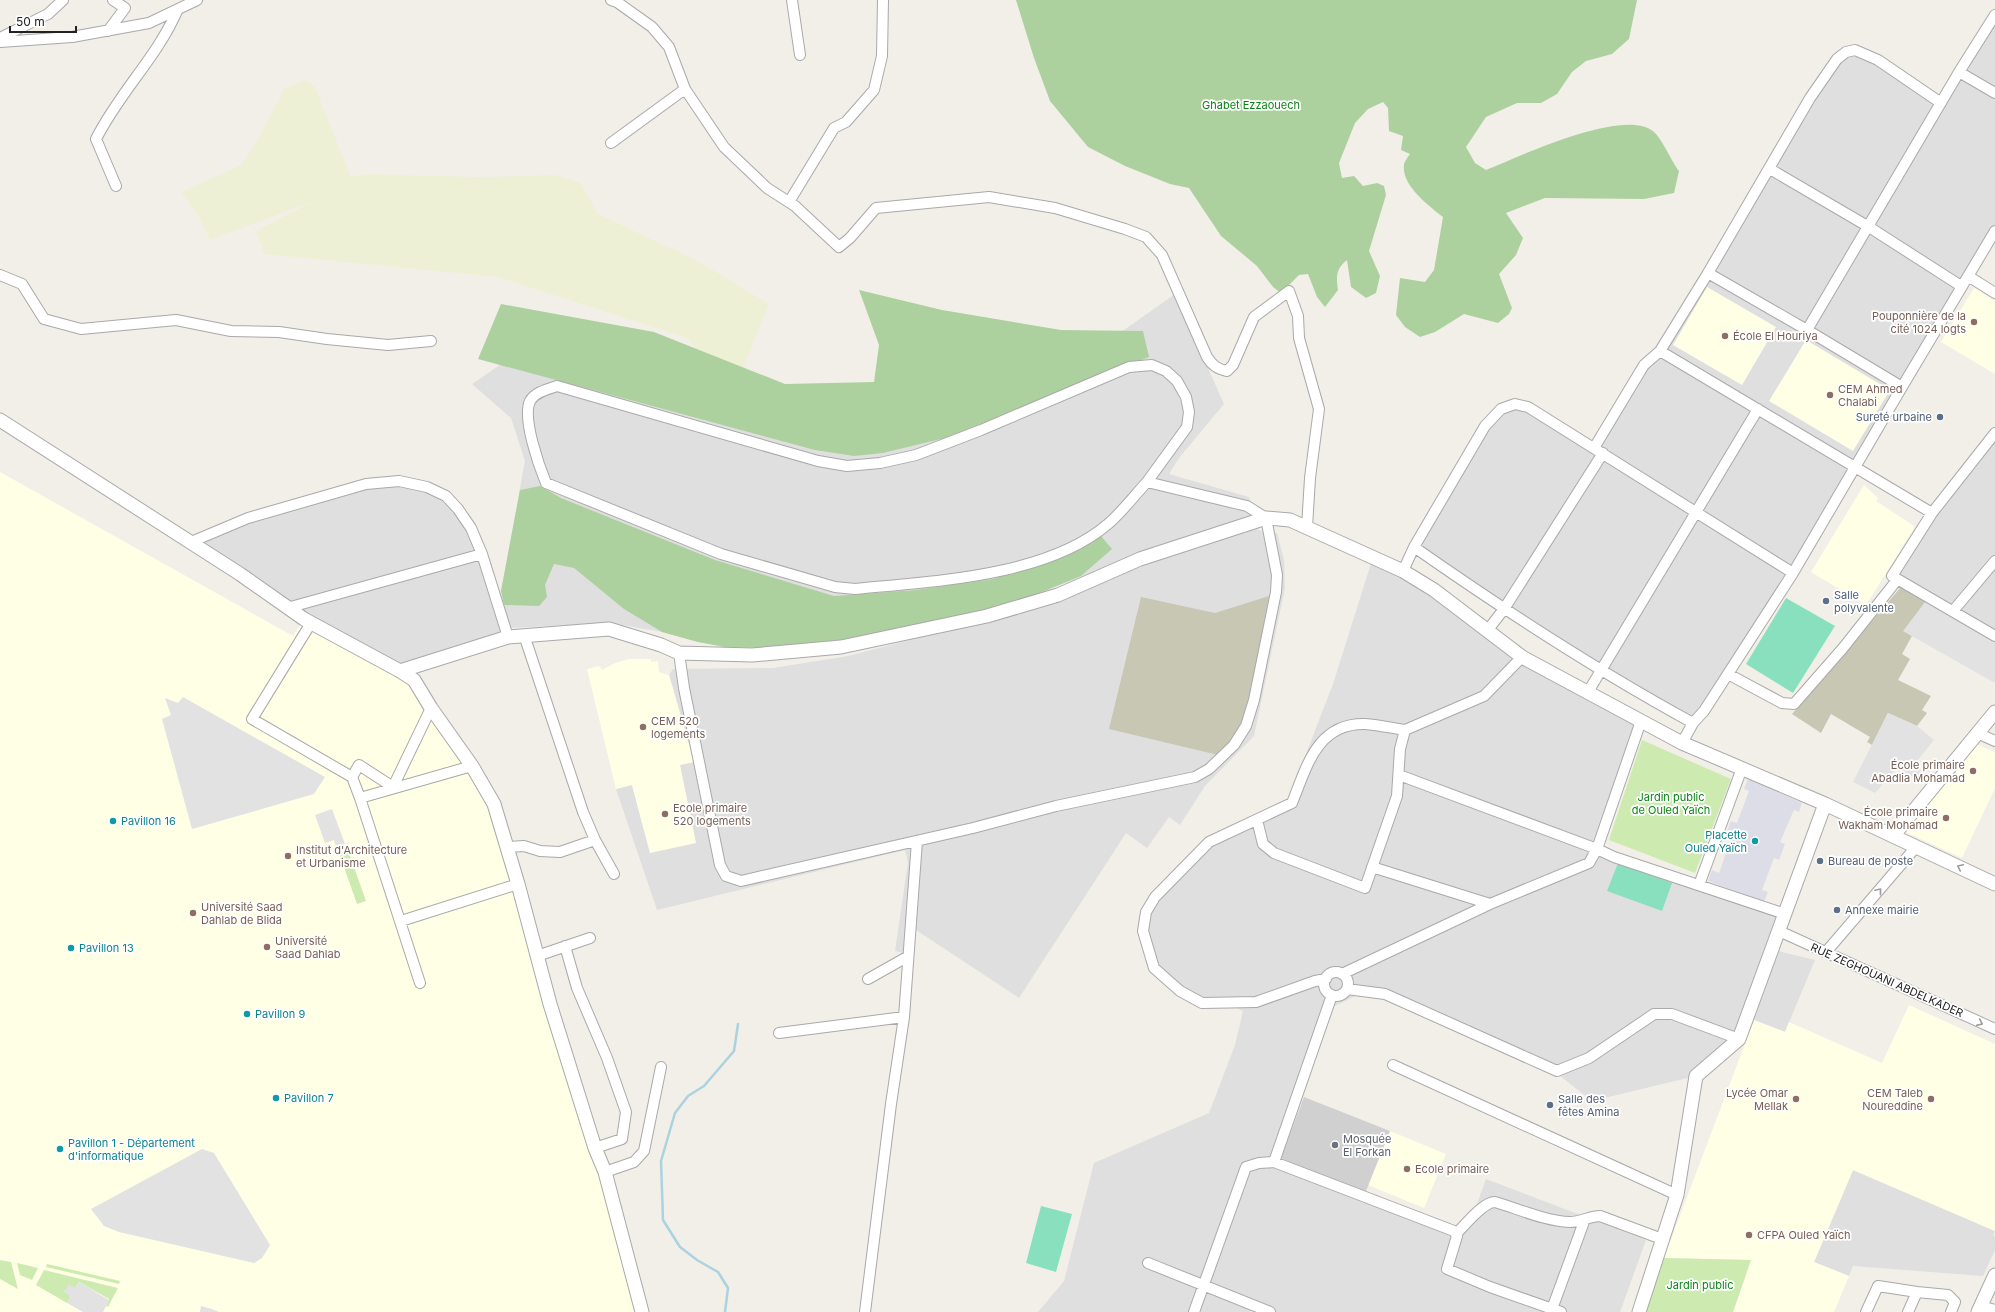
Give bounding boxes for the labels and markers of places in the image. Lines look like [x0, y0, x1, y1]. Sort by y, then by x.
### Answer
place label: Pouponnière de la cité 1024 logts [1872, 309, 1966, 336]
marker: Pouponnière de la cité 1024 logts [1969, 317, 1979, 327]
place label: École El Houriya [1733, 329, 1818, 343]
marker: École El Houriya [1720, 331, 1730, 341]
place label: CEM Ahmed Chalabi [1838, 382, 1903, 409]
marker: CEM Ahmed Chalabi [1825, 390, 1835, 400]
place label: Sureté urbaine [1856, 410, 1932, 424]
marker: Sureté urbaine [1935, 412, 1945, 422]
place label: Salle polyvalente [1834, 588, 1894, 615]
marker: Salle polyvalente [1821, 596, 1831, 606]
place label: CEM 520 logements [651, 714, 705, 741]
marker: CEM 520 logements [638, 722, 648, 732]
place label: École primaire Abadlia Mohamad [1871, 758, 1965, 785]
marker: École primaire Abadlia Mohamad [1968, 766, 1978, 776]
place label: Ecole primaire 520 logements [673, 801, 751, 828]
place label: École primaire Wakham Mohamad [1838, 805, 1938, 832]
marker: Ecole primaire 520 logements [660, 809, 670, 819]
marker: École primaire Wakham Mohamad [1941, 813, 1951, 823]
place label: Pavillon 16 [121, 814, 176, 828]
marker: Pavillon 16 [108, 816, 118, 826]
place label: Placette Ouled Yaïch [1685, 828, 1747, 855]
marker: Placette Ouled Yaïch [1750, 836, 1760, 846]
place label: Institut d'Architecture et Urbanisme [296, 843, 407, 870]
marker: Institut d'Architecture et Urbanisme [283, 851, 293, 861]
place label: Bureau de poste [1828, 854, 1913, 868]
marker: Bureau de poste [1815, 856, 1825, 866]
place label: Université Saad Dahlab de Blida [201, 900, 283, 927]
place label: Annexe mairie [1845, 903, 1919, 917]
marker: Annexe mairie [1832, 905, 1842, 915]
marker: Université Saad Dahlab de Blida [188, 908, 198, 918]
place label: Université Saad Dahlab [275, 934, 341, 961]
place label: Pavillon 13 [79, 941, 134, 955]
marker: Université Saad Dahlab [262, 942, 272, 952]
marker: Pavillon 13 [66, 943, 76, 953]
place label: Pavillon 9 [255, 1007, 305, 1021]
marker: Pavillon 9 [242, 1009, 252, 1019]
place label: Lycée Omar Mellak [1726, 1086, 1788, 1113]
place label: CEM Taleb Noureddine [1862, 1086, 1923, 1113]
place label: Pavillon 7 [284, 1091, 334, 1105]
place label: Salle des fêtes Amina [1558, 1092, 1620, 1119]
marker: Pavillon 7 [271, 1093, 281, 1103]
marker: Lycée Omar Mellak [1791, 1094, 1801, 1104]
marker: CEM Taleb Noureddine [1926, 1094, 1936, 1104]
marker: Salle des fêtes Amina [1545, 1100, 1555, 1110]
place label: Mosquée El Forkan [1343, 1132, 1391, 1159]
place label: Pavillon 1 - Département d'informatique [68, 1136, 195, 1163]
marker: Mosquée El Forkan [1330, 1140, 1340, 1150]
marker: Pavillon 1 - Département d'informatique [55, 1144, 65, 1154]
place label: Ecole primaire [1415, 1162, 1489, 1176]
marker: Ecole primaire [1402, 1164, 1412, 1174]
place label: CFPA Ouled Yaïch [1757, 1228, 1851, 1242]
marker: CFPA Ouled Yaïch [1744, 1230, 1754, 1240]

